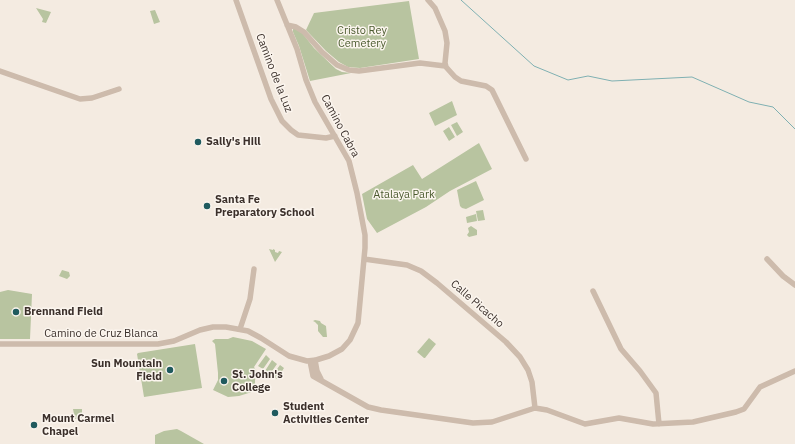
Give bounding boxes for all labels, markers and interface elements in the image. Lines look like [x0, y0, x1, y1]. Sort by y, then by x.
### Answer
park label: Cristo Rey Cemetery [337, 24, 387, 50]
street label: Camino de la Luz [253, 32, 295, 114]
street label: Camino Cabra [318, 92, 362, 160]
place label: Sally's Hill [206, 135, 261, 149]
marker: Sally's Hill [193, 137, 203, 147]
park label: Atalaya Park [373, 188, 435, 202]
place label: Santa Fe Preparatory School [215, 193, 314, 219]
marker: Santa Fe Preparatory School [202, 201, 212, 211]
street label: Calle Picacho [448, 277, 506, 331]
place label: Brennand Field [24, 305, 103, 319]
marker: Brennand Field [11, 307, 21, 317]
street label: Camino de Cruz Blanca [44, 327, 158, 341]
place label: Sun Mountain Field [91, 357, 162, 383]
marker: Sun Mountain Field [165, 365, 175, 375]
place label: St. John's College [232, 368, 283, 394]
marker: St. John's College [219, 376, 229, 386]
place label: Student Activities Center [283, 400, 369, 426]
marker: Student Activities Center [270, 408, 280, 418]
place label: Mount Carmel Chapel [42, 412, 114, 438]
marker: Mount Carmel Chapel [29, 420, 39, 430]

